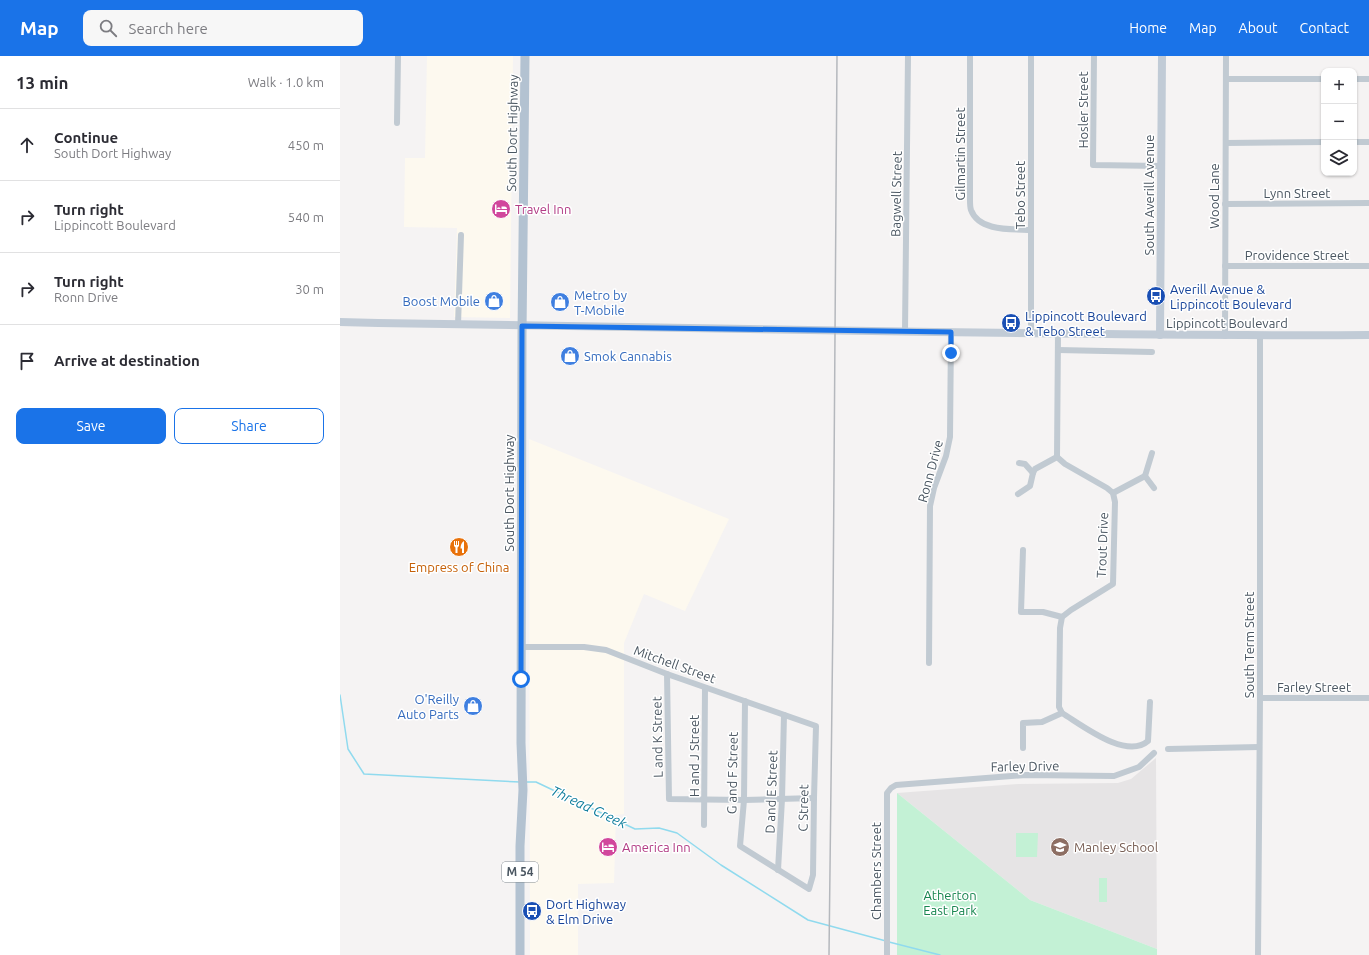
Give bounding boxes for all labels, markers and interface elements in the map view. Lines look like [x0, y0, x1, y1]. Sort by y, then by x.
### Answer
search box [83, 10, 363, 46]
text: Map [20, 17, 59, 39]
icon: search [97, 17, 119, 39]
text: Search here [129, 20, 208, 37]
text: Home [1129, 20, 1167, 36]
text: Map [1189, 20, 1217, 36]
text: About [1239, 20, 1278, 36]
text: Contact [1300, 20, 1349, 36]
map controls [1321, 68, 1357, 176]
button: + [1321, 68, 1357, 104]
street label: Hosler Street [1076, 71, 1090, 149]
text: 13 min [16, 73, 69, 92]
street label: South Dort Highway [504, 74, 520, 192]
text: Walk · 1.0 km [248, 75, 324, 89]
button: − [1321, 104, 1357, 140]
street label: Gilmartin Street [953, 108, 967, 200]
text: Continue [54, 129, 118, 146]
icon: ahead [16, 134, 38, 156]
street label: South Averill Avenue [1142, 135, 1156, 255]
text: 450 m [288, 138, 324, 152]
button: layers [1321, 140, 1357, 176]
text: South Dort Highway [54, 146, 171, 160]
street label: Bagwell Street [888, 151, 904, 237]
street label: Tebo Street [1013, 161, 1027, 229]
street label: Wood Lane [1207, 163, 1221, 229]
street label: Lynn Street [1264, 186, 1330, 200]
hotel icon: Travel Inn [490, 198, 512, 220]
text: Turn right [54, 201, 124, 218]
place label: Travel Inn [515, 202, 571, 216]
icon: right [16, 206, 38, 228]
text: 540 m [288, 210, 324, 224]
text: Lippincott Boulevard [54, 218, 176, 232]
street label: Providence Street [1245, 248, 1349, 262]
text: Turn right [54, 273, 124, 290]
icon: right [16, 278, 38, 300]
text: 30 m [295, 282, 324, 296]
place label: Averill Avenue & Lippincott Boulevard [1170, 282, 1292, 311]
bus stop icon: Averill Avenue & Lippincott Boulevard [1145, 285, 1167, 307]
place label: Metro by T-Mobile [574, 288, 627, 317]
text: Ronn Drive [54, 290, 118, 304]
shop icon: Boost Mobile [483, 290, 505, 312]
shop icon: Metro by T-Mobile [549, 291, 571, 313]
place label: Boost Mobile [403, 294, 480, 308]
place label: Lippincott Boulevard & Tebo Street [1025, 309, 1147, 338]
bus stop icon: Lippincott Boulevard & Tebo Street [1000, 312, 1022, 334]
street label: Lippincott Boulevard [1166, 316, 1288, 330]
route end [942, 344, 960, 362]
shop icon: Smok Cannabis [559, 345, 581, 367]
place label: Smok Cannabis [584, 349, 672, 363]
icon: arrive [16, 350, 38, 372]
text: Arrive at destination [54, 352, 200, 369]
button: Save [16, 408, 166, 444]
button: Share [174, 408, 324, 444]
street label: South Dort Highway [502, 434, 516, 552]
street label: Ronn Drive [915, 438, 945, 504]
street label: Trout Drive [1094, 512, 1110, 578]
restaurant icon: Empress of China [448, 536, 470, 558]
place label: Empress of China [409, 560, 509, 574]
street label: South Term Street [1242, 592, 1256, 698]
street label: Mitchell Street [632, 643, 718, 685]
route start [512, 670, 530, 688]
street label: Farley Street [1277, 680, 1351, 694]
place label: O'Reilly Auto Parts [397, 692, 459, 721]
shop icon: O'Reilly Auto Parts [462, 695, 484, 717]
street label: L and K Street [649, 696, 665, 778]
street label: H and J Street [687, 715, 701, 797]
street label: G and F Street [724, 732, 740, 814]
street label: D and E Street [763, 750, 779, 834]
street label: Farley Drive [991, 758, 1059, 774]
water label: Thread Creek [549, 782, 630, 832]
street label: C Street [796, 784, 810, 832]
street label: Chambers Street [869, 822, 883, 920]
hotel icon: America Inn [597, 836, 619, 858]
school or university icon: Manley School [1049, 836, 1071, 858]
place label: America Inn [622, 840, 691, 854]
place label: Manley School [1074, 840, 1159, 854]
road number: M 54 [502, 862, 538, 882]
park label: Atherton East Park [923, 888, 977, 917]
place label: Dort Highway & Elm Drive [546, 897, 626, 926]
bus stop icon: Dort Highway & Elm Drive [521, 900, 543, 922]

